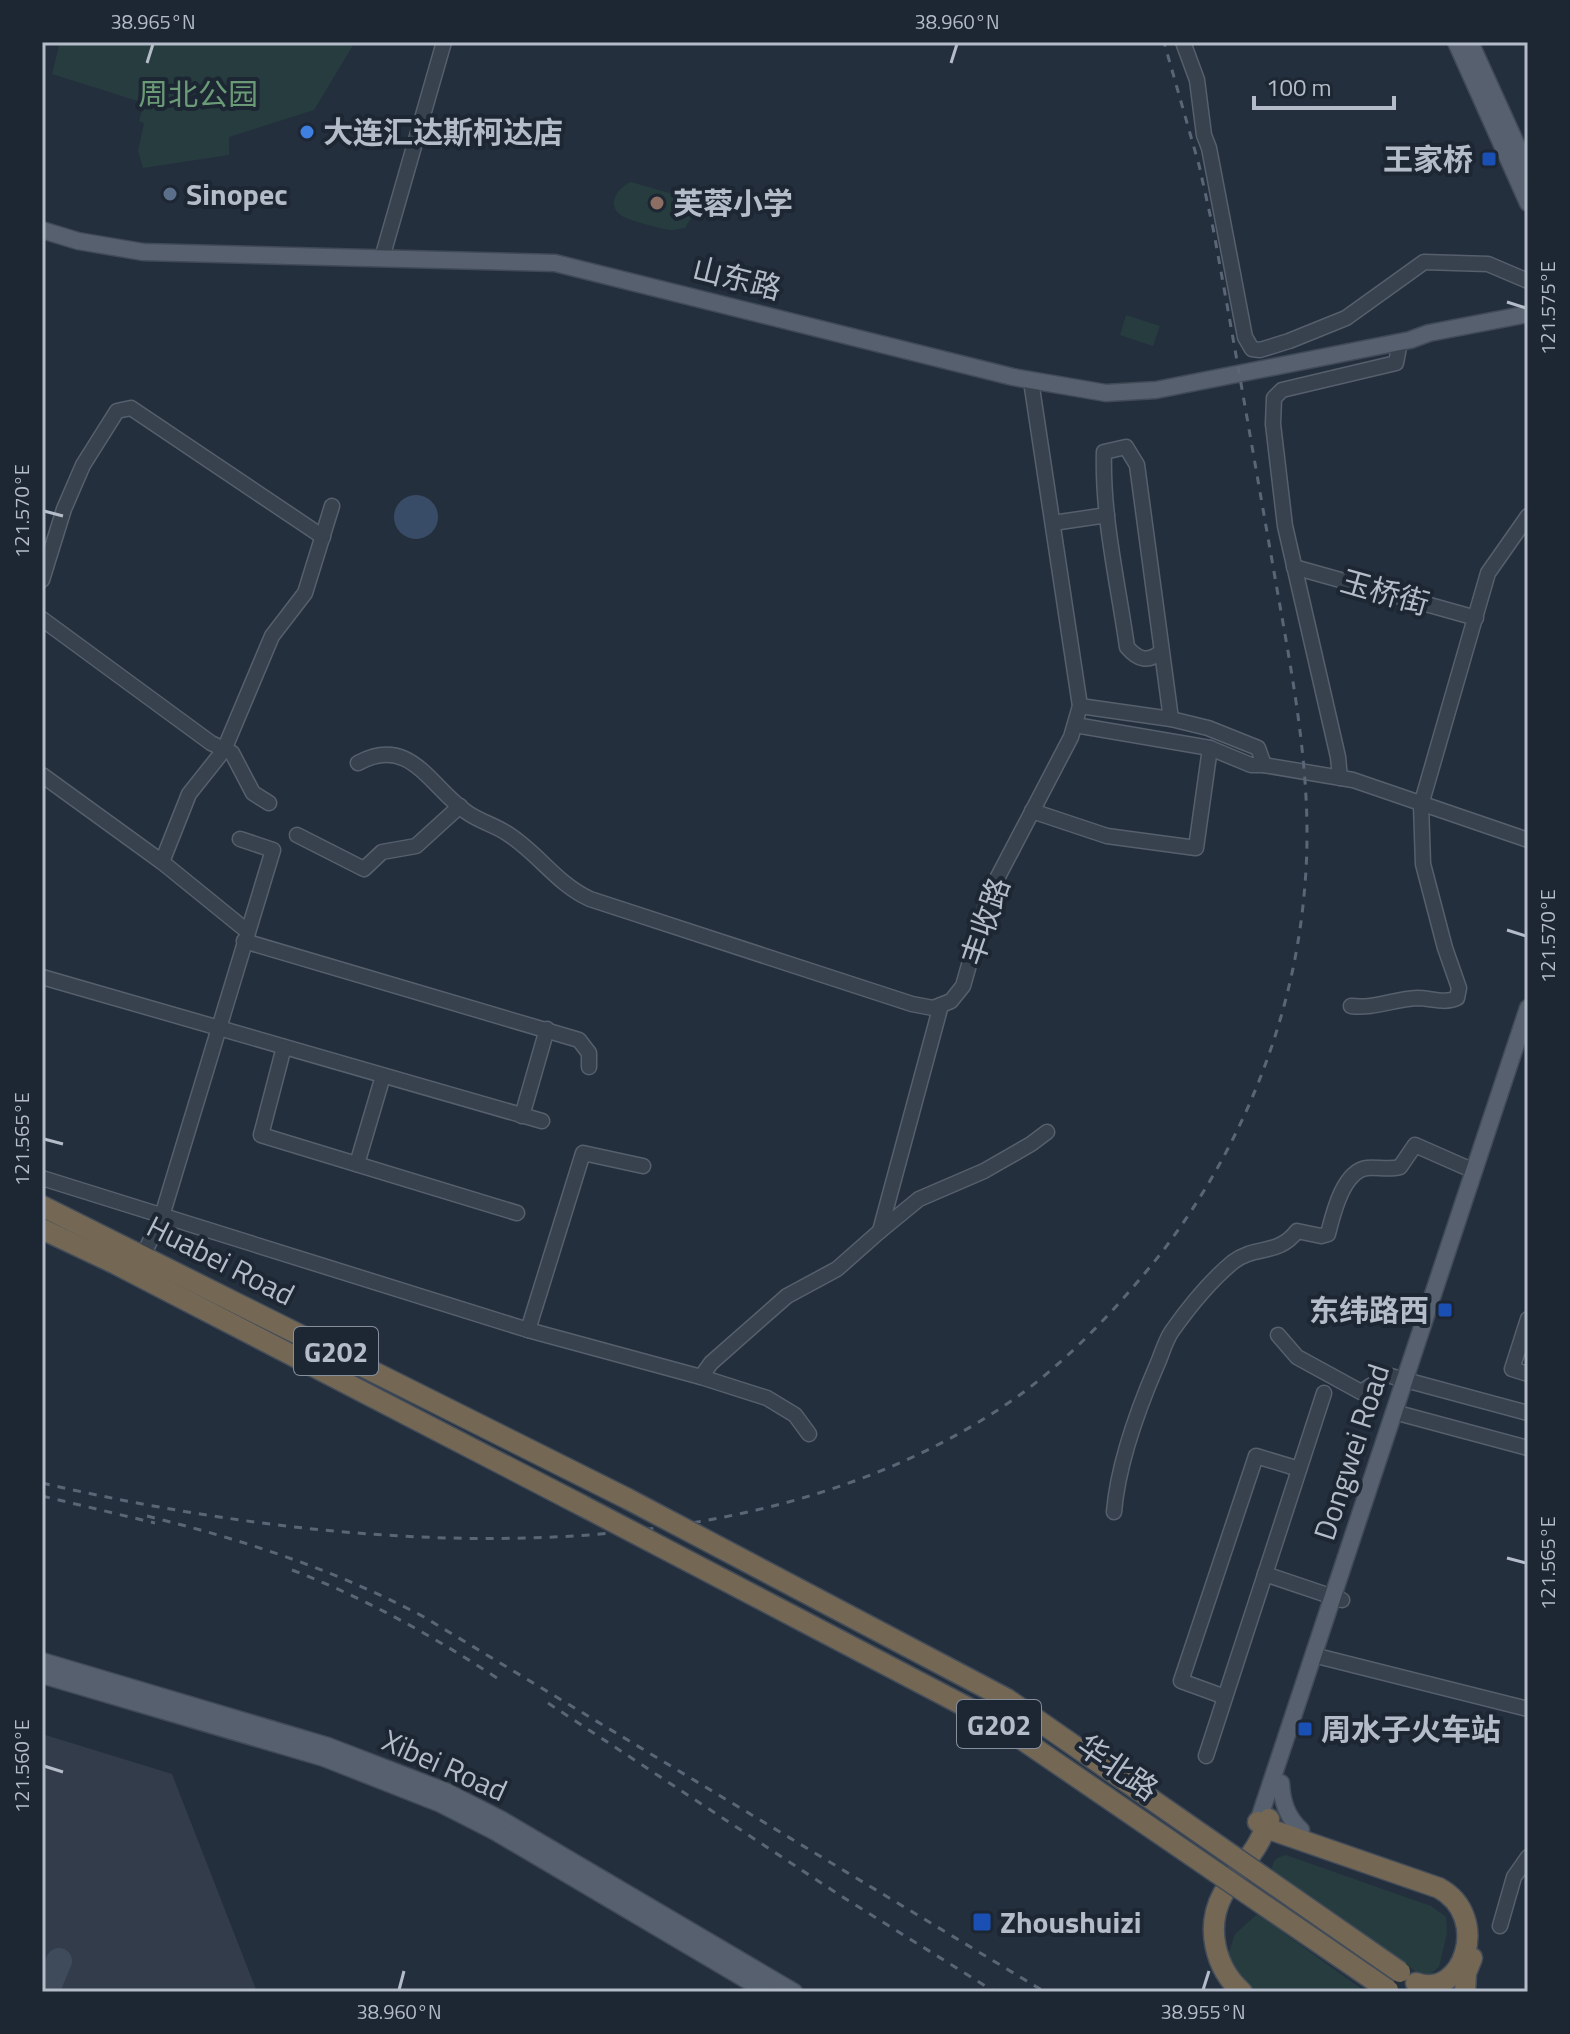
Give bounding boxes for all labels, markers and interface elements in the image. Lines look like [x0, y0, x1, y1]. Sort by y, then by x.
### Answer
text: 38.965°N [110, 6, 196, 37]
text: 38.960°N [914, 6, 1000, 37]
scale bar [1254, 60, 1394, 110]
text: 100 m [1266, 69, 1332, 105]
park label: 周北公园 [138, 71, 258, 117]
place label: 大连汇达斯柯达店 [323, 109, 563, 155]
marker: 大连汇达斯柯达店 [298, 123, 316, 141]
place label: 王家桥 [1383, 136, 1473, 182]
marker: 王家桥 [1480, 150, 1498, 168]
place label: Sinopec [186, 171, 288, 217]
place label: 芙蓉小学 [673, 180, 793, 226]
marker: Sinopec [161, 185, 179, 203]
marker: 芙蓉小学 [648, 194, 666, 212]
street label: 山东路 [688, 245, 786, 311]
text: 121.575°E [1532, 261, 1563, 355]
text: 121.570°E [6, 464, 37, 558]
street label: 玉桥街 [1335, 557, 1435, 627]
street label: 丰收路 [949, 871, 1021, 971]
text: 121.570°E [1532, 889, 1563, 983]
text: 121.565°E [6, 1092, 37, 1186]
street label: Huabei Road [139, 1203, 303, 1317]
place label: 东纬路西 [1309, 1287, 1429, 1333]
marker: 东纬路西 [1436, 1301, 1454, 1319]
road number: G202 [294, 1327, 378, 1375]
street label: Dongwei Road [1301, 1358, 1401, 1546]
text: 121.565°E [1532, 1516, 1563, 1610]
road number: G202 [957, 1700, 1041, 1748]
place label: 周水子火车站 [1321, 1706, 1501, 1752]
street label: Xibei Road [375, 1717, 515, 1813]
text: 121.560°E [6, 1719, 37, 1813]
marker: 周水子火车站 [1296, 1720, 1314, 1738]
street label: 华北路 [1068, 1722, 1168, 1812]
place label: Zhoushuizi [1000, 1899, 1142, 1945]
marker: Zhoushuizi [971, 1911, 993, 1933]
text: 38.960°N [356, 1996, 442, 2027]
text: 38.955°N [1160, 1996, 1246, 2027]

